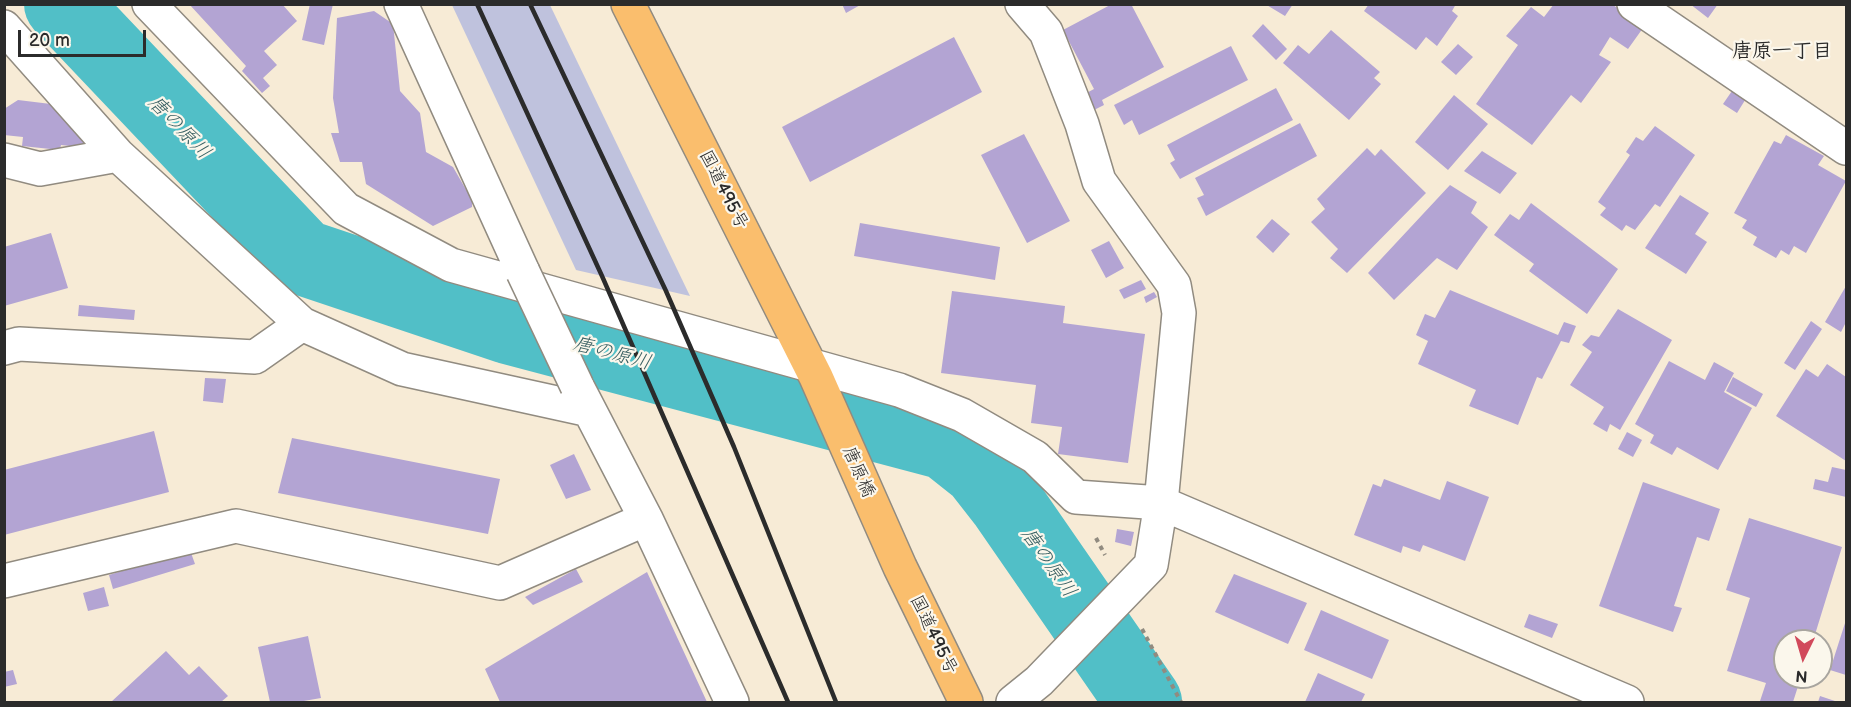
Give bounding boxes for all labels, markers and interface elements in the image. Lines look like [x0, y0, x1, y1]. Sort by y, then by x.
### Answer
scale bar [21, 18, 148, 56]
text: 20 m [29, 30, 70, 51]
district label: 唐原一丁目 [1732, 40, 1832, 64]
water label: 唐の原川 [143, 91, 215, 165]
street label: 国道495号 [694, 147, 752, 233]
water label: 唐の原川 [570, 332, 654, 376]
street label: 唐原橋 [837, 443, 879, 501]
water label: 唐の原川 [1015, 523, 1081, 603]
street label: 国道495号 [905, 592, 961, 678]
north arrow [1773, 629, 1833, 689]
text: N [1795, 665, 1808, 685]

